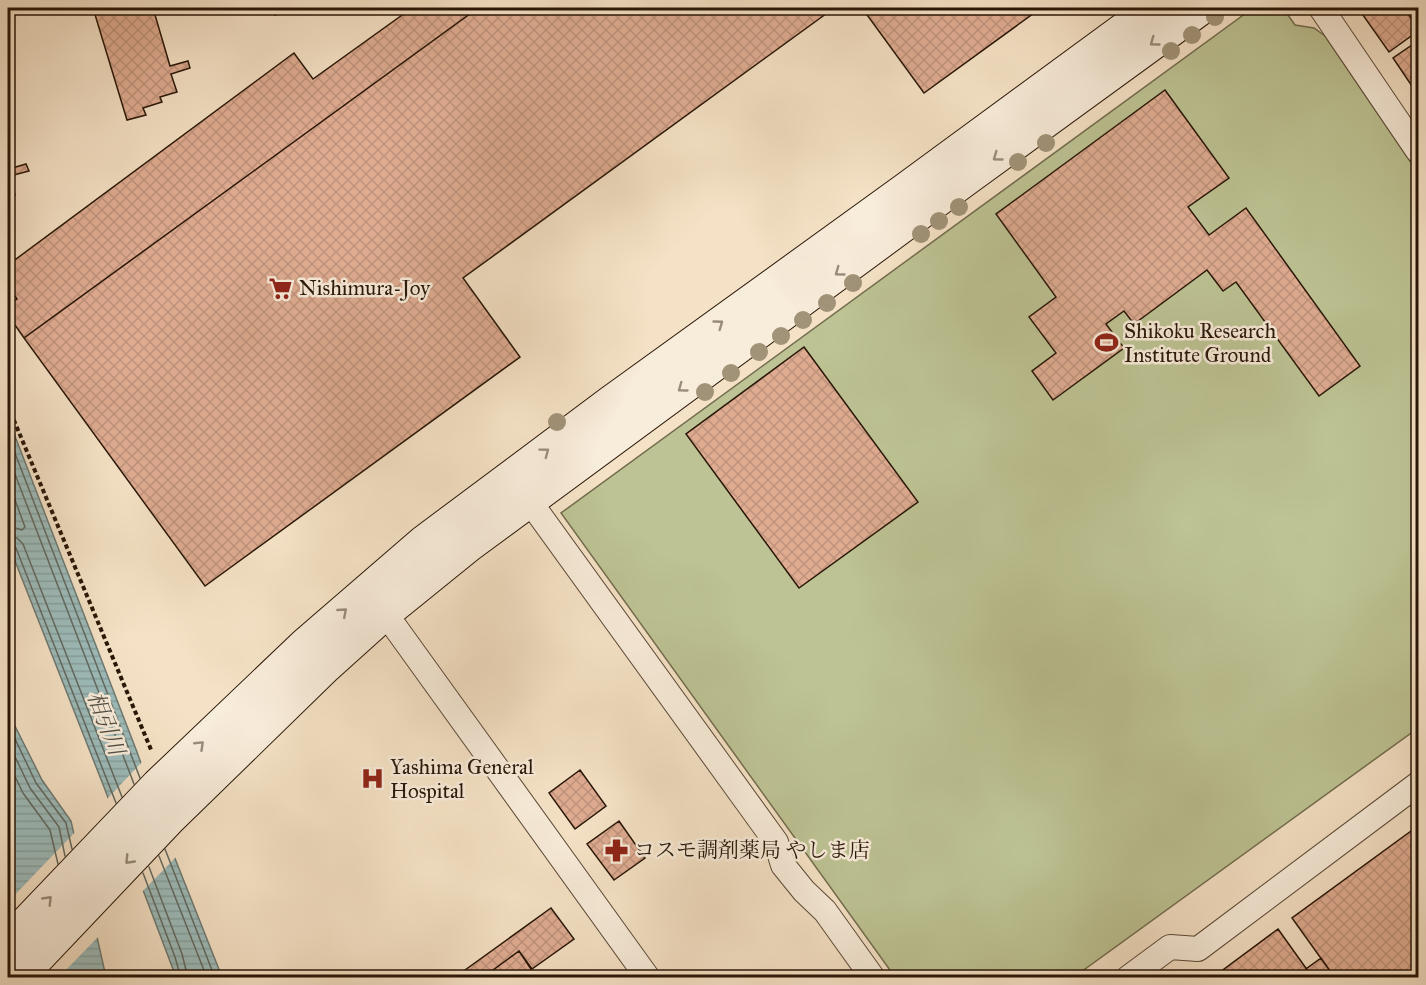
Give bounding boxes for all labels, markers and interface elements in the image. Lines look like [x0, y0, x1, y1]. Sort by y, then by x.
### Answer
one-way arrow [1150, 35, 1161, 46]
one-way arrow [992, 150, 1003, 161]
one-way arrow [835, 265, 846, 276]
supermarket icon: Nishimura-Joy [268, 275, 294, 301]
place label: Nishimura-Joy [299, 275, 431, 301]
place label: Shikoku Research Institute Ground [1124, 318, 1276, 368]
one-way arrow [713, 320, 724, 331]
sports icon: Shikoku Research Institute Ground [1093, 330, 1119, 356]
one-way arrow [678, 380, 689, 391]
one-way arrow [538, 448, 549, 459]
one-way arrow [336, 608, 347, 619]
water label: 相引川 [82, 687, 131, 761]
one-way arrow [193, 741, 204, 752]
place label: Yashima General Hospital [390, 754, 534, 804]
hospital icon: Yashima General Hospital [359, 766, 385, 792]
pharmacy icon: コスモ調剤薬局 やしま店 [603, 837, 629, 863]
place label: コスモ調剤薬局 やしま店 [634, 837, 870, 863]
one-way arrow [126, 853, 137, 864]
one-way arrow [41, 896, 52, 906]

